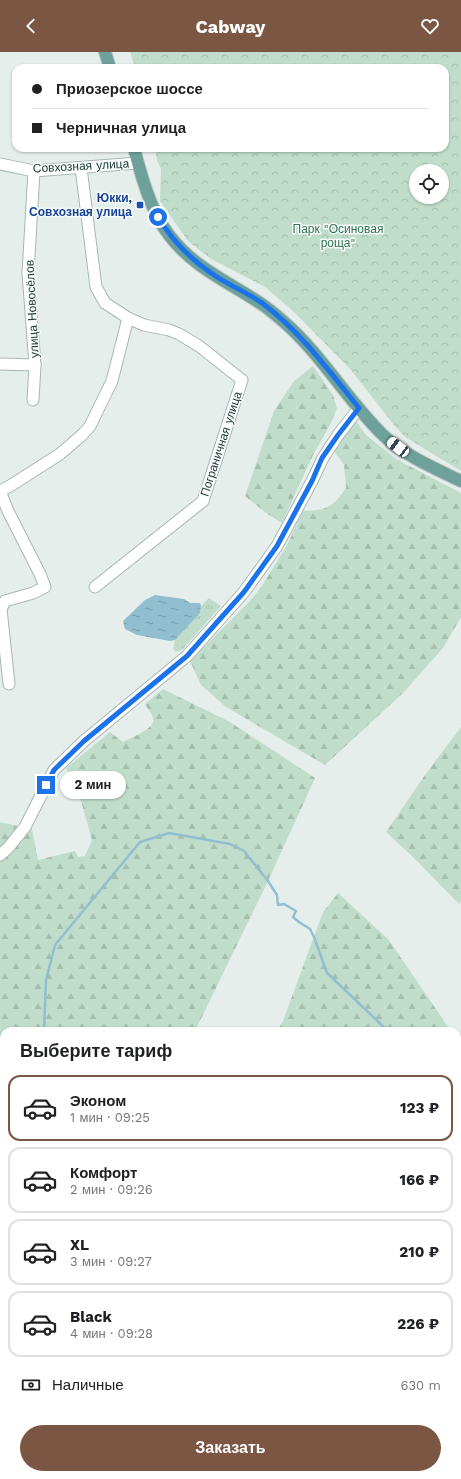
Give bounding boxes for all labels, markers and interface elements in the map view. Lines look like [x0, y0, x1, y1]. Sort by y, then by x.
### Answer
icon: back [20, 15, 42, 37]
icon: heart [419, 15, 441, 37]
text: Cabway [196, 16, 265, 37]
text: Приозерское шоссе [56, 80, 203, 98]
text: Черничная улица [56, 119, 186, 137]
street label: Совхозная улица [32, 156, 130, 176]
map controls [409, 164, 449, 204]
button: locate [409, 164, 449, 204]
place label: Юкки, Совхозная улица [29, 191, 132, 219]
marker: Юкки, Совхозная улица [135, 200, 145, 210]
route start [149, 208, 167, 226]
park label: Парк "Осиновая роща" [293, 222, 383, 250]
street label: улица Новосёлов [22, 260, 42, 358]
street label: Пограничная улица [197, 389, 245, 498]
car [385, 435, 411, 459]
callout: 2 мин [60, 771, 126, 799]
route end [37, 776, 55, 794]
text: 2 мин [75, 777, 111, 792]
text: Выберите тариф [20, 1040, 172, 1061]
icon: car [22, 1090, 58, 1126]
text: Эконом [70, 1092, 126, 1110]
text: 123 ₽ [400, 1099, 439, 1117]
text: 1 мин · 09:25 [70, 1110, 150, 1125]
icon: car [22, 1162, 58, 1198]
text: Комфорт [70, 1164, 137, 1182]
text: 166 ₽ [399, 1171, 439, 1189]
text: 2 мин · 09:26 [70, 1182, 153, 1197]
icon: car [22, 1234, 58, 1270]
text: XL [70, 1236, 89, 1254]
text: 210 ₽ [399, 1243, 439, 1261]
text: 3 мин · 09:27 [70, 1254, 152, 1269]
icon: car [22, 1306, 58, 1342]
text: Black [70, 1308, 112, 1326]
text: 226 ₽ [397, 1315, 439, 1333]
text: 4 мин · 09:28 [70, 1326, 153, 1341]
icon: cash [20, 1374, 42, 1396]
text: Наличные [52, 1376, 124, 1394]
text: 630 m [401, 1378, 441, 1393]
button: Заказать [20, 1425, 441, 1471]

